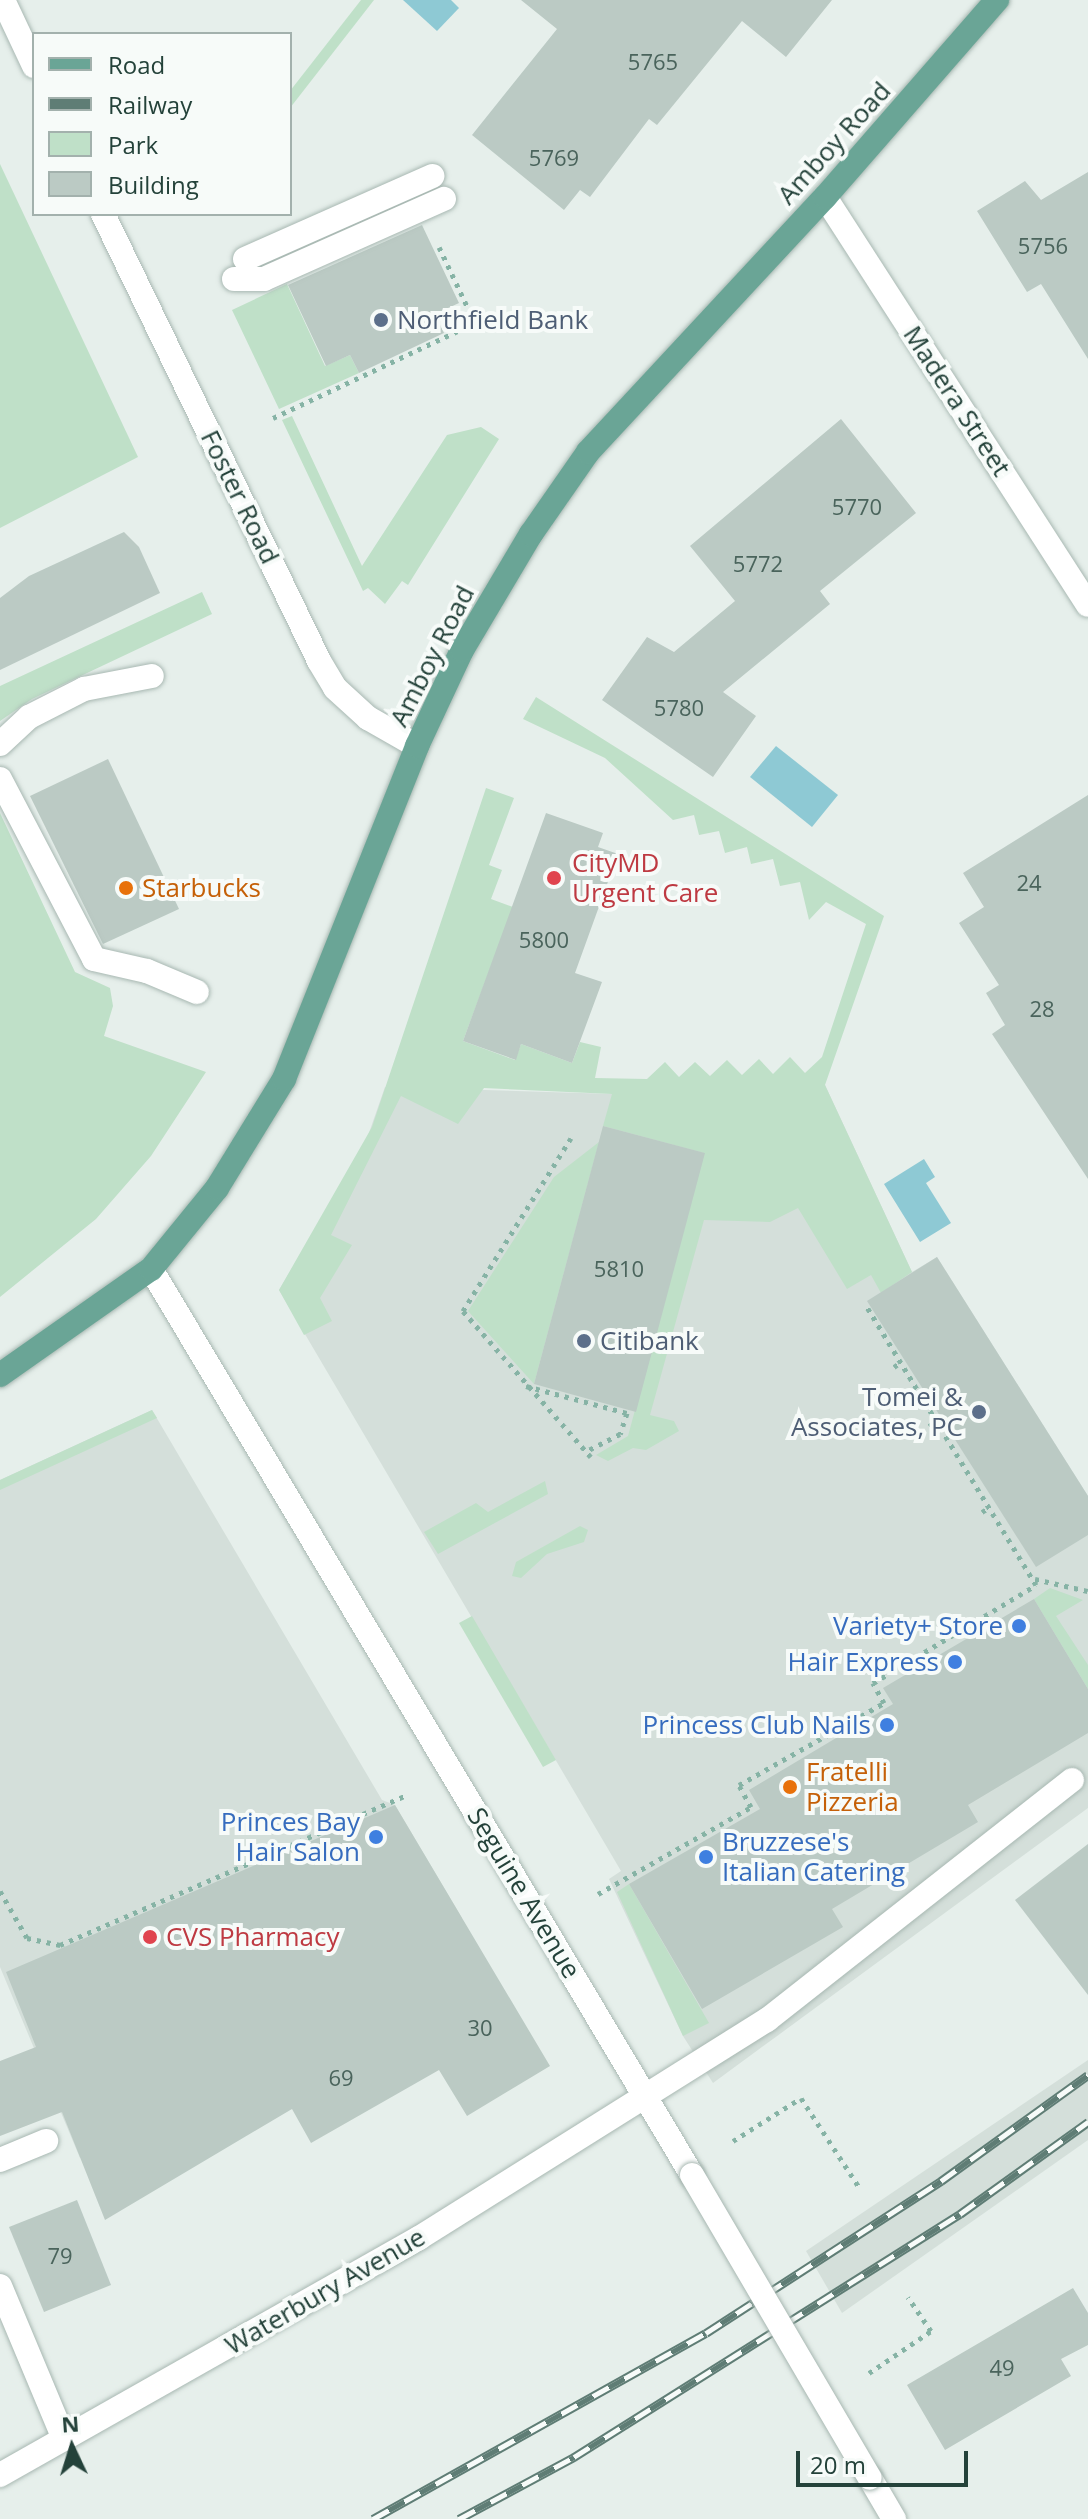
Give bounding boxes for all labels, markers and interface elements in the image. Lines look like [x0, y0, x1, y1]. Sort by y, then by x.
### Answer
legend [32, 32, 292, 216]
text: Road [108, 48, 165, 81]
house number: 5765 [628, 49, 678, 75]
street label: Amboy Road [771, 75, 897, 211]
text: Railway [108, 88, 192, 121]
text: Park [108, 128, 158, 161]
house number: 5769 [529, 145, 579, 171]
text: Building [108, 168, 199, 201]
house number: 5756 [1018, 233, 1068, 259]
place label: Northfield Bank [397, 304, 588, 336]
marker: Northfield Bank [372, 311, 390, 329]
street label: Madera Street [897, 320, 1017, 482]
street label: Foster Road [194, 425, 286, 569]
house number: 5770 [832, 494, 882, 520]
house number: 5772 [733, 551, 783, 577]
street label: Amboy Road [383, 580, 481, 732]
house number: 5780 [654, 695, 704, 721]
place label: CityMD Urgent Care [572, 847, 718, 908]
marker: CityMD Urgent Care [543, 867, 565, 889]
house number: 24 [1016, 870, 1042, 896]
place label: Starbucks [142, 872, 261, 904]
marker: Starbucks [117, 879, 135, 897]
house number: 5800 [519, 927, 569, 953]
house number: 28 [1029, 996, 1055, 1022]
house number: 5810 [594, 1256, 644, 1282]
place label: Citibank [600, 1325, 699, 1357]
marker: Citibank [575, 1332, 593, 1350]
place label: Tomei & Associates, PC [791, 1381, 963, 1442]
marker: Tomei & Associates, PC [970, 1403, 988, 1421]
place label: Variety+ Store [833, 1610, 1003, 1642]
marker: Variety+ Store [1010, 1617, 1028, 1635]
place label: Hair Express [787, 1646, 939, 1678]
marker: Hair Express [946, 1653, 964, 1671]
place label: Princess Club Nails [643, 1709, 871, 1741]
marker: Princess Club Nails [878, 1716, 896, 1734]
place label: Fratelli Pizzeria [806, 1756, 899, 1818]
marker: Fratelli Pizzeria [781, 1778, 799, 1796]
street label: Seguine Avenue [461, 1802, 587, 1984]
place label: Princes Bay Hair Salon [221, 1806, 360, 1868]
place label: Bruzzese's Italian Catering [722, 1826, 905, 1888]
marker: Princes Bay Hair Salon [367, 1828, 385, 1846]
marker: Bruzzese's Italian Catering [697, 1848, 715, 1866]
place label: CVS Pharmacy [166, 1921, 340, 1953]
marker: CVS Pharmacy [141, 1928, 159, 1946]
house number: 30 [467, 2015, 493, 2041]
house number: 69 [328, 2065, 354, 2091]
street label: Waterbury Avenue [219, 2221, 431, 2361]
house number: 79 [47, 2243, 73, 2269]
house number: 49 [989, 2355, 1015, 2381]
north arrow [32, 2407, 112, 2487]
text: N [60, 2407, 80, 2439]
scale bar [800, 2435, 972, 2485]
text: 20 m [810, 2448, 866, 2481]

